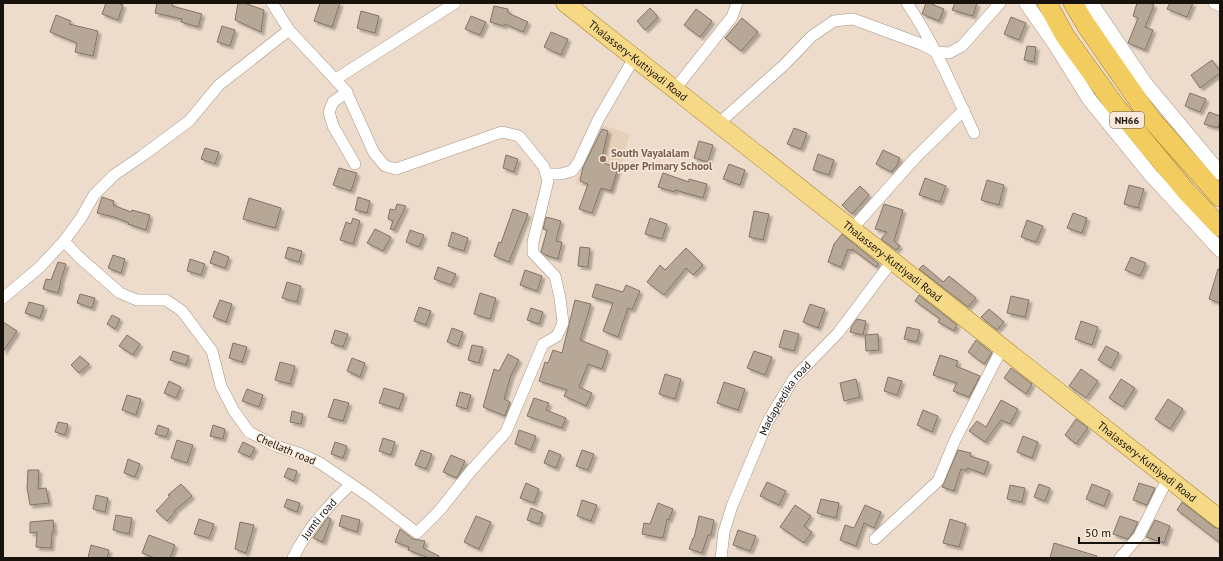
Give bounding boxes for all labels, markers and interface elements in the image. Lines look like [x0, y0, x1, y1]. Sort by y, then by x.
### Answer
street label: Thalassery-Kuttiyadi Road [586, 17, 691, 104]
road number: NH66 [1110, 112, 1144, 128]
place label: South Vayalalam Upper Primary School [611, 146, 713, 173]
marker: South Vayalalam Upper Primary School [598, 154, 608, 164]
street label: Thalassery-Kuttiyadi Road [840, 218, 945, 305]
street label: Madapeedika road [756, 358, 814, 437]
street label: Thalassery-Kuttiyadi Road [1095, 418, 1200, 505]
street label: Chellath road [254, 430, 318, 468]
street label: Jumti road [298, 495, 339, 543]
scale bar [1079, 519, 1159, 545]
text: 50 m [1085, 525, 1111, 540]

